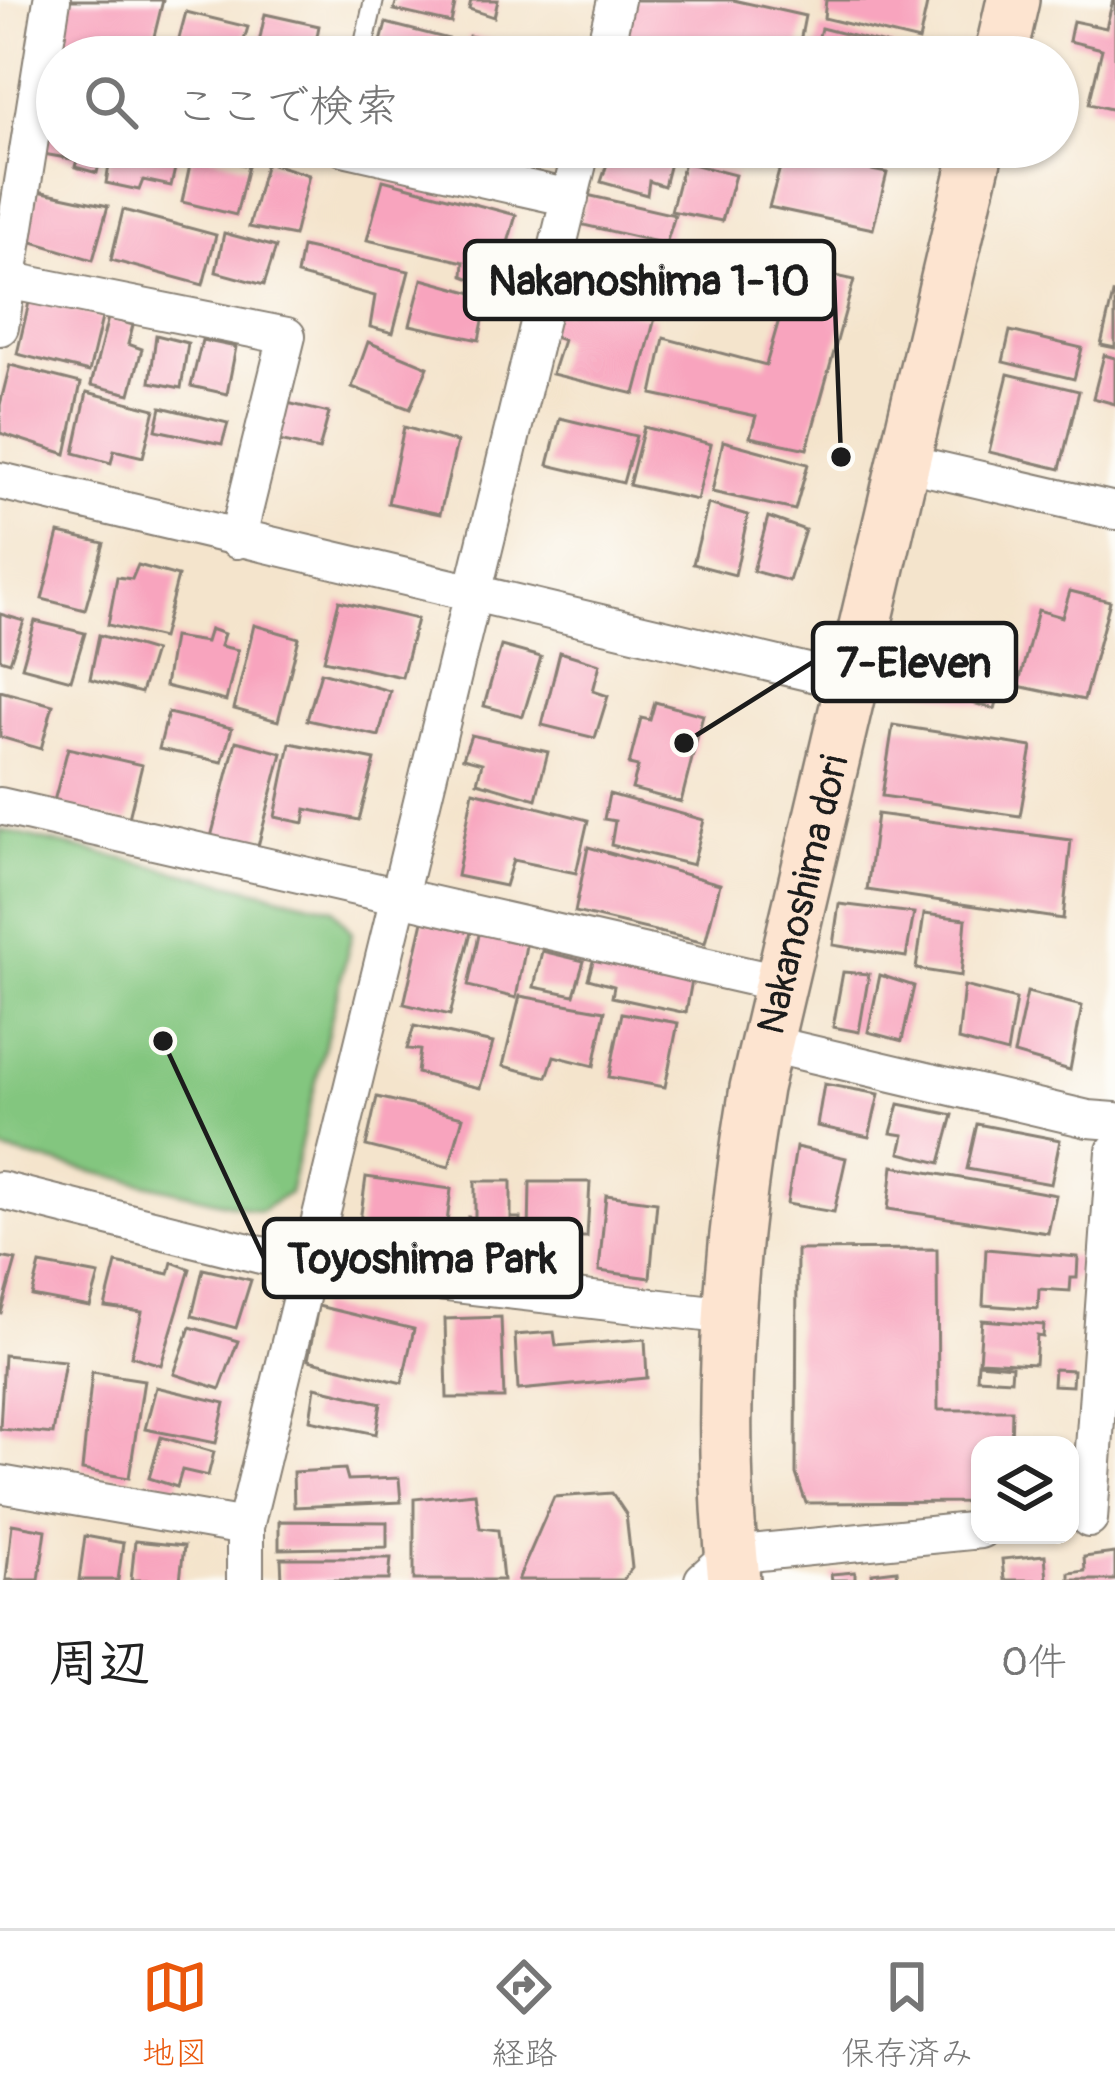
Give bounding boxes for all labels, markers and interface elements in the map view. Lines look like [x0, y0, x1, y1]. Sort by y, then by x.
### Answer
search box [36, 36, 1079, 168]
icon: search [78, 69, 144, 135]
text: ここで検索 [174, 79, 399, 135]
callout: Nakanoshima 1-10 [465, 241, 834, 319]
text: Nakanoshima 1-10 [488, 256, 810, 308]
callout: 7-Eleven [813, 623, 1016, 701]
text: 7-Eleven [836, 638, 992, 690]
street label: Nakanoshima dori [747, 750, 860, 1039]
callout: Toyoshima Park [264, 1219, 581, 1297]
text: Toyoshima Park [287, 1234, 557, 1286]
map controls [971, 1436, 1079, 1544]
button: layers [971, 1436, 1079, 1544]
text: 周辺 [48, 1632, 150, 1696]
text: 0件 [1001, 1638, 1067, 1687]
tab: 地図 [142, 1954, 208, 2074]
tab: 経路 [491, 1954, 557, 2074]
tab: 保存済み [841, 1954, 973, 2074]

